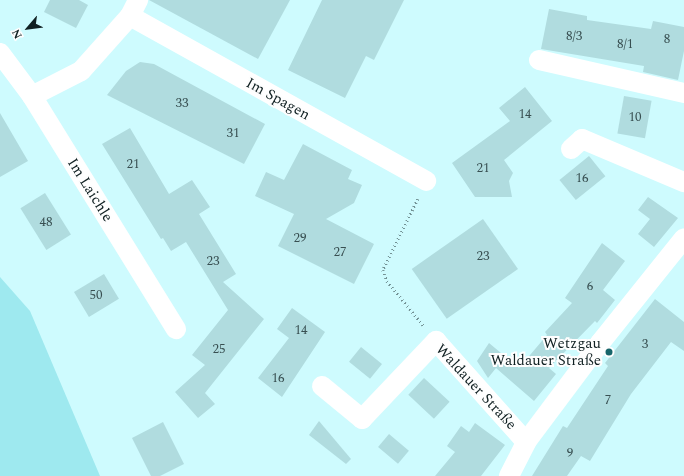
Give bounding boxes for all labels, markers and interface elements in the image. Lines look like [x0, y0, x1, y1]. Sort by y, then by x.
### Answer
north arrow [8, 8, 48, 48]
text: N [7, 26, 27, 42]
house number: 8/3 [566, 28, 582, 44]
house number: 8 [664, 31, 670, 47]
house number: 8/1 [617, 36, 633, 52]
street label: Im Spagen [243, 74, 313, 124]
house number: 33 [176, 95, 188, 111]
house number: 14 [519, 106, 531, 122]
house number: 10 [629, 109, 641, 125]
house number: 31 [227, 125, 239, 141]
street label: Im Laichle [63, 155, 117, 225]
house number: 21 [127, 156, 139, 172]
house number: 21 [477, 160, 489, 176]
house number: 16 [576, 170, 588, 186]
house number: 48 [40, 214, 52, 230]
house number: 29 [294, 230, 306, 246]
house number: 27 [334, 244, 346, 260]
house number: 23 [477, 248, 489, 264]
house number: 23 [207, 253, 219, 269]
house number: 6 [587, 278, 593, 294]
house number: 50 [90, 287, 102, 303]
house number: 14 [295, 322, 307, 338]
place label: Wetzgau Waldauer Straße [490, 334, 601, 369]
house number: 3 [642, 336, 648, 352]
street label: Waldauer Straße [432, 340, 520, 434]
house number: 25 [213, 341, 225, 357]
marker: Wetzgau Waldauer Straße [604, 347, 614, 357]
house number: 16 [272, 370, 284, 386]
house number: 7 [605, 392, 611, 408]
house number: 9 [567, 445, 573, 461]

